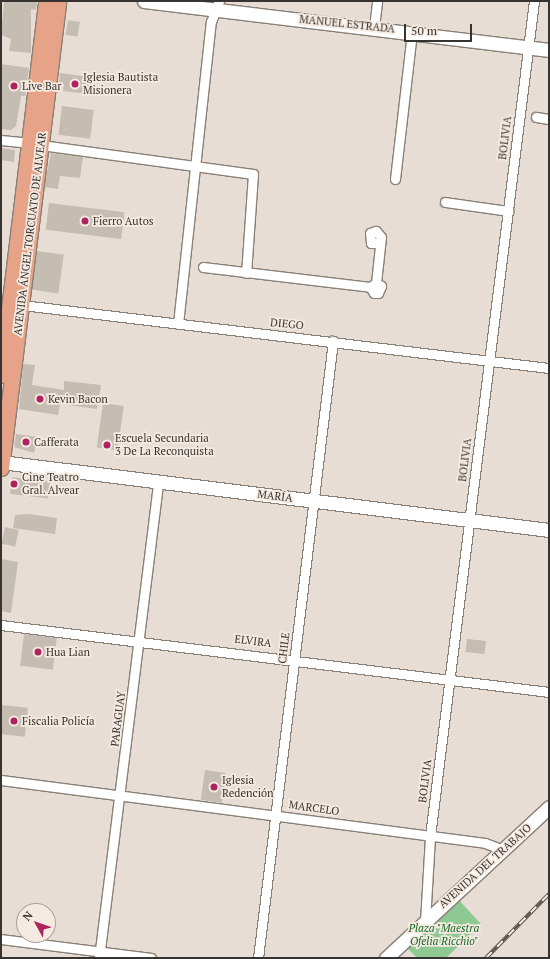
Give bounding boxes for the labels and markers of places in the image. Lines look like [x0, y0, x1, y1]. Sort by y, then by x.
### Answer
place label: Iglesia Bautista Misionera [83, 71, 158, 97]
place label: Live Bar [22, 79, 61, 93]
marker: Iglesia Bautista Misionera [70, 79, 80, 89]
marker: Live Bar [9, 81, 19, 91]
place label: Fierro Autos [93, 214, 154, 228]
marker: Fierro Autos [80, 216, 90, 226]
place label: Kevin Bacon [48, 392, 108, 406]
marker: Kevin Bacon [35, 394, 45, 404]
place label: Escuela Secundaria 3 De La Reconquista [115, 432, 214, 458]
place label: Cafferata [34, 435, 79, 449]
marker: Cafferata [21, 437, 31, 447]
marker: Escuela Secundaria 3 De La Reconquista [102, 440, 112, 450]
place label: Cine Teatro Gral. Alvear [22, 471, 80, 497]
marker: Cine Teatro Gral. Alvear [9, 479, 19, 489]
place label: Hua Lian [46, 645, 90, 659]
marker: Hua Lian [33, 647, 43, 657]
place label: Fiscalia Policía [22, 714, 95, 728]
marker: Fiscalia Policía [9, 716, 19, 726]
place label: Iglesia Redención [222, 774, 274, 800]
marker: Iglesia Redención [209, 782, 219, 792]

